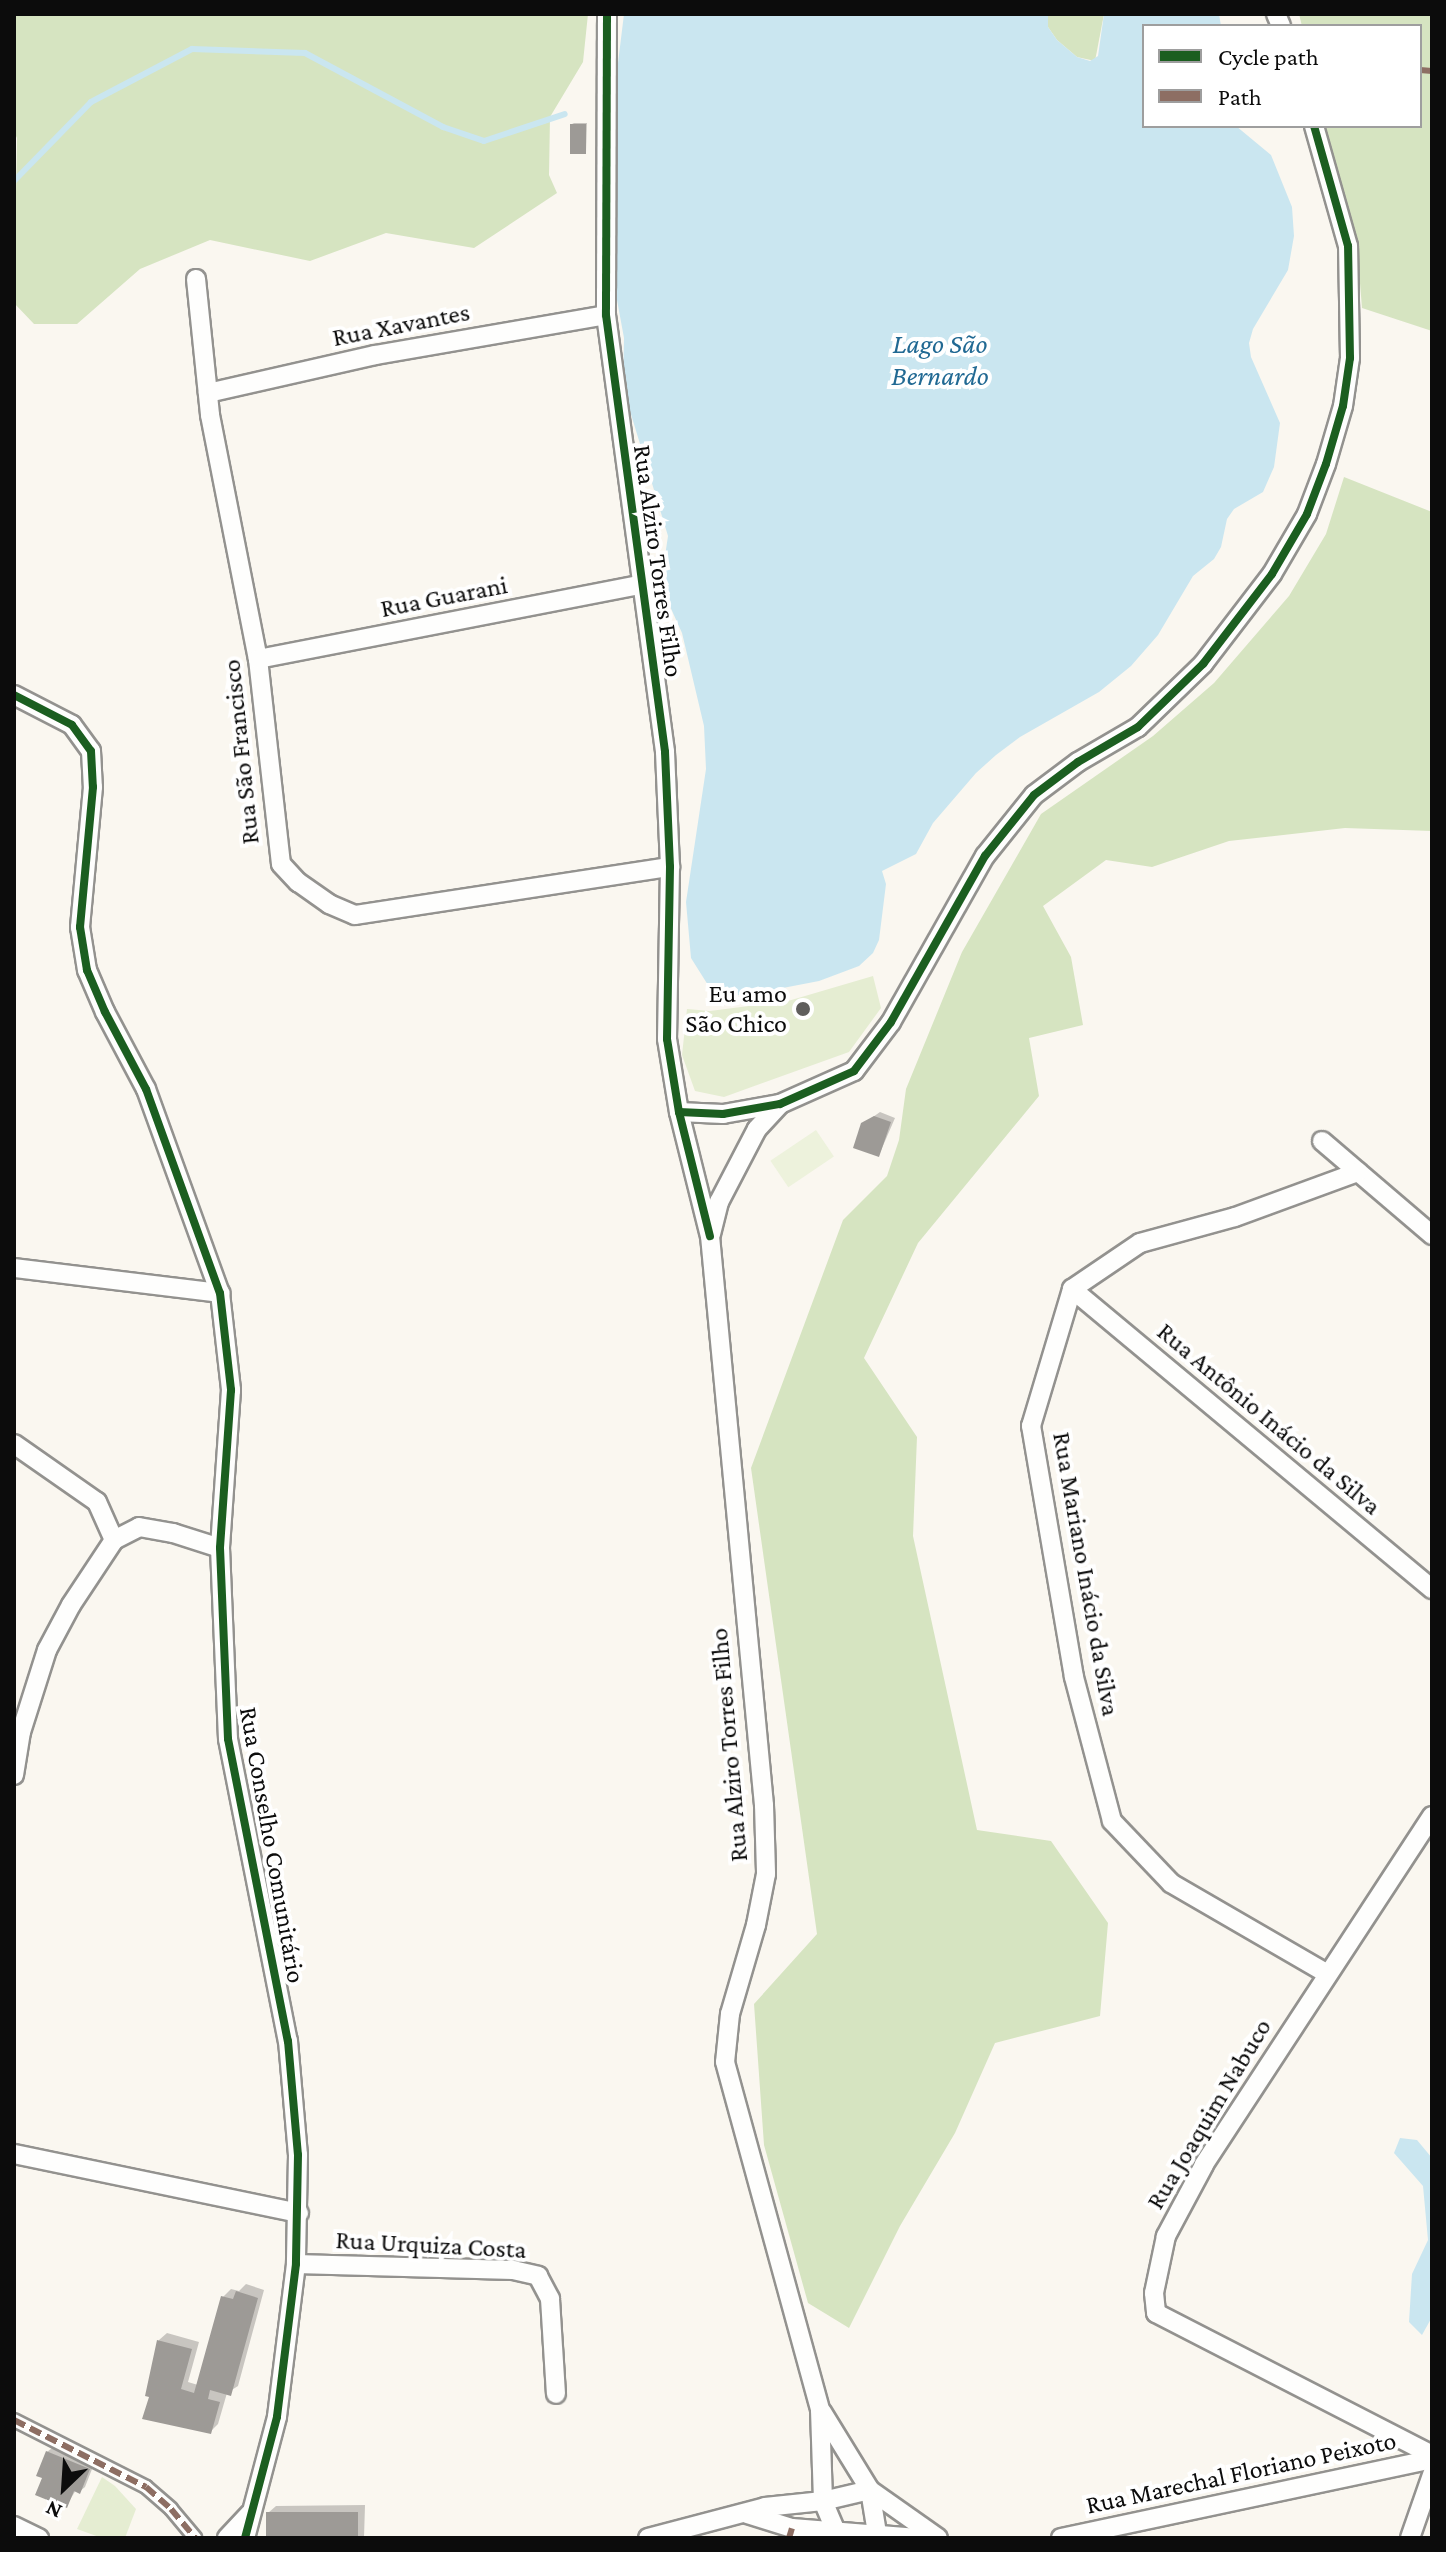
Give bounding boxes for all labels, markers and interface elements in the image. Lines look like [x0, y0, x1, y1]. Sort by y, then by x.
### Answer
legend [1142, 24, 1422, 128]
text: Cycle path [1218, 43, 1319, 70]
text: Path [1218, 83, 1262, 110]
street label: Rua Xavantes [330, 296, 472, 354]
water label: Lago São Bernardo [891, 327, 989, 393]
street label: Rua Alziro Torres Filho [626, 443, 690, 679]
street label: Rua Guarani [378, 569, 510, 625]
street label: Rua São Francisco [216, 658, 266, 846]
place label: Eu amo São Chico [685, 978, 787, 1040]
marker: Eu amo São Chico [794, 1000, 812, 1018]
street label: Rua Antônio Inácio da Silva [1151, 1316, 1387, 1522]
street label: Rua Mariano Inácio da Silva [1046, 1430, 1126, 1718]
street label: Rua Alziro Torres Filho [703, 1627, 755, 1863]
street label: Rua Conselho Comunitário [232, 1704, 312, 1986]
street label: Rua Joaquim Nabuco [1140, 2013, 1278, 2215]
street label: Rua Urquiza Costa [335, 2224, 527, 2266]
street label: Rua Marechal Floriano Peixoto [1083, 2425, 1399, 2521]
north arrow [24, 2448, 104, 2528]
text: N [42, 2496, 66, 2525]

